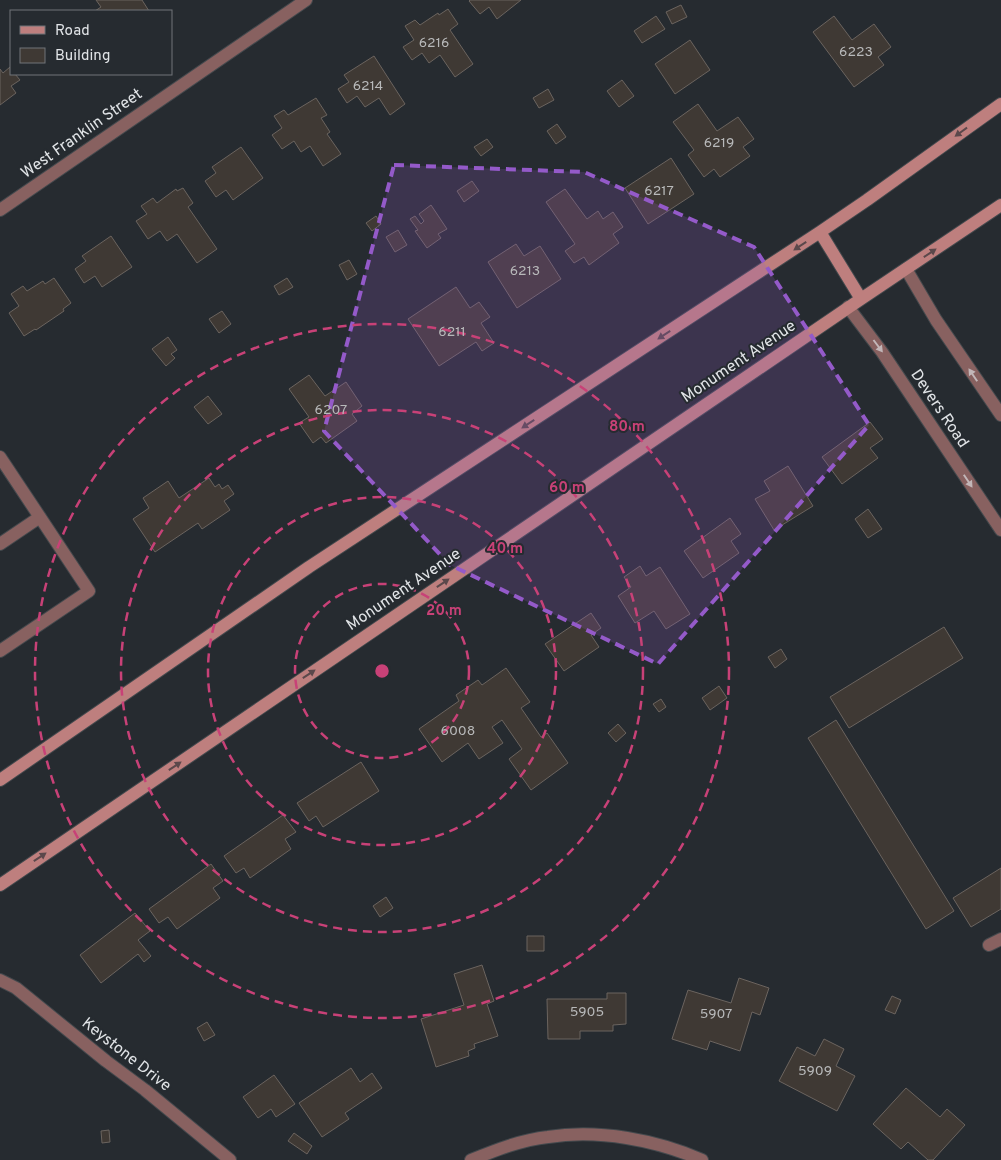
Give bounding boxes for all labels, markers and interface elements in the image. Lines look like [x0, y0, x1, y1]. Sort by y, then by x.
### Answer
legend [10, 10, 172, 75]
text: Road [55, 22, 90, 41]
house number: 6216 [419, 35, 449, 52]
house number: 6223 [839, 44, 873, 61]
text: Building [55, 47, 110, 66]
house number: 6214 [353, 78, 383, 95]
street label: West Franklin Street [17, 85, 147, 183]
one-way arrow [955, 127, 968, 137]
house number: 6219 [704, 135, 734, 152]
house number: 6217 [644, 183, 674, 200]
one-way arrow [793, 241, 806, 250]
one-way arrow [924, 248, 937, 258]
house number: 6213 [510, 263, 540, 280]
street label: Monument Avenue [678, 316, 800, 408]
house number: 6211 [438, 324, 466, 341]
one-way arrow [657, 330, 670, 339]
one-way arrow [872, 339, 883, 352]
street label: Devers Road [905, 366, 973, 452]
one-way arrow [969, 368, 978, 381]
house number: 6207 [315, 402, 347, 419]
text: 80 m [609, 418, 645, 437]
one-way arrow [521, 419, 535, 429]
one-way arrow [964, 474, 973, 488]
text: 60 m [549, 479, 585, 498]
text: 40 m [487, 540, 523, 559]
street label: Monument Avenue [343, 544, 465, 636]
one-way arrow [437, 578, 450, 588]
text: 20 m [426, 602, 462, 621]
centre of rings [373, 662, 391, 680]
one-way arrow [302, 670, 316, 679]
house number: 6008 [441, 723, 475, 740]
one-way arrow [168, 761, 182, 771]
one-way arrow [34, 852, 47, 862]
house number: 5905 [570, 1004, 604, 1021]
house number: 5907 [700, 1006, 732, 1023]
street label: Keystone Drive [77, 1014, 175, 1096]
house number: 5909 [798, 1063, 832, 1080]

